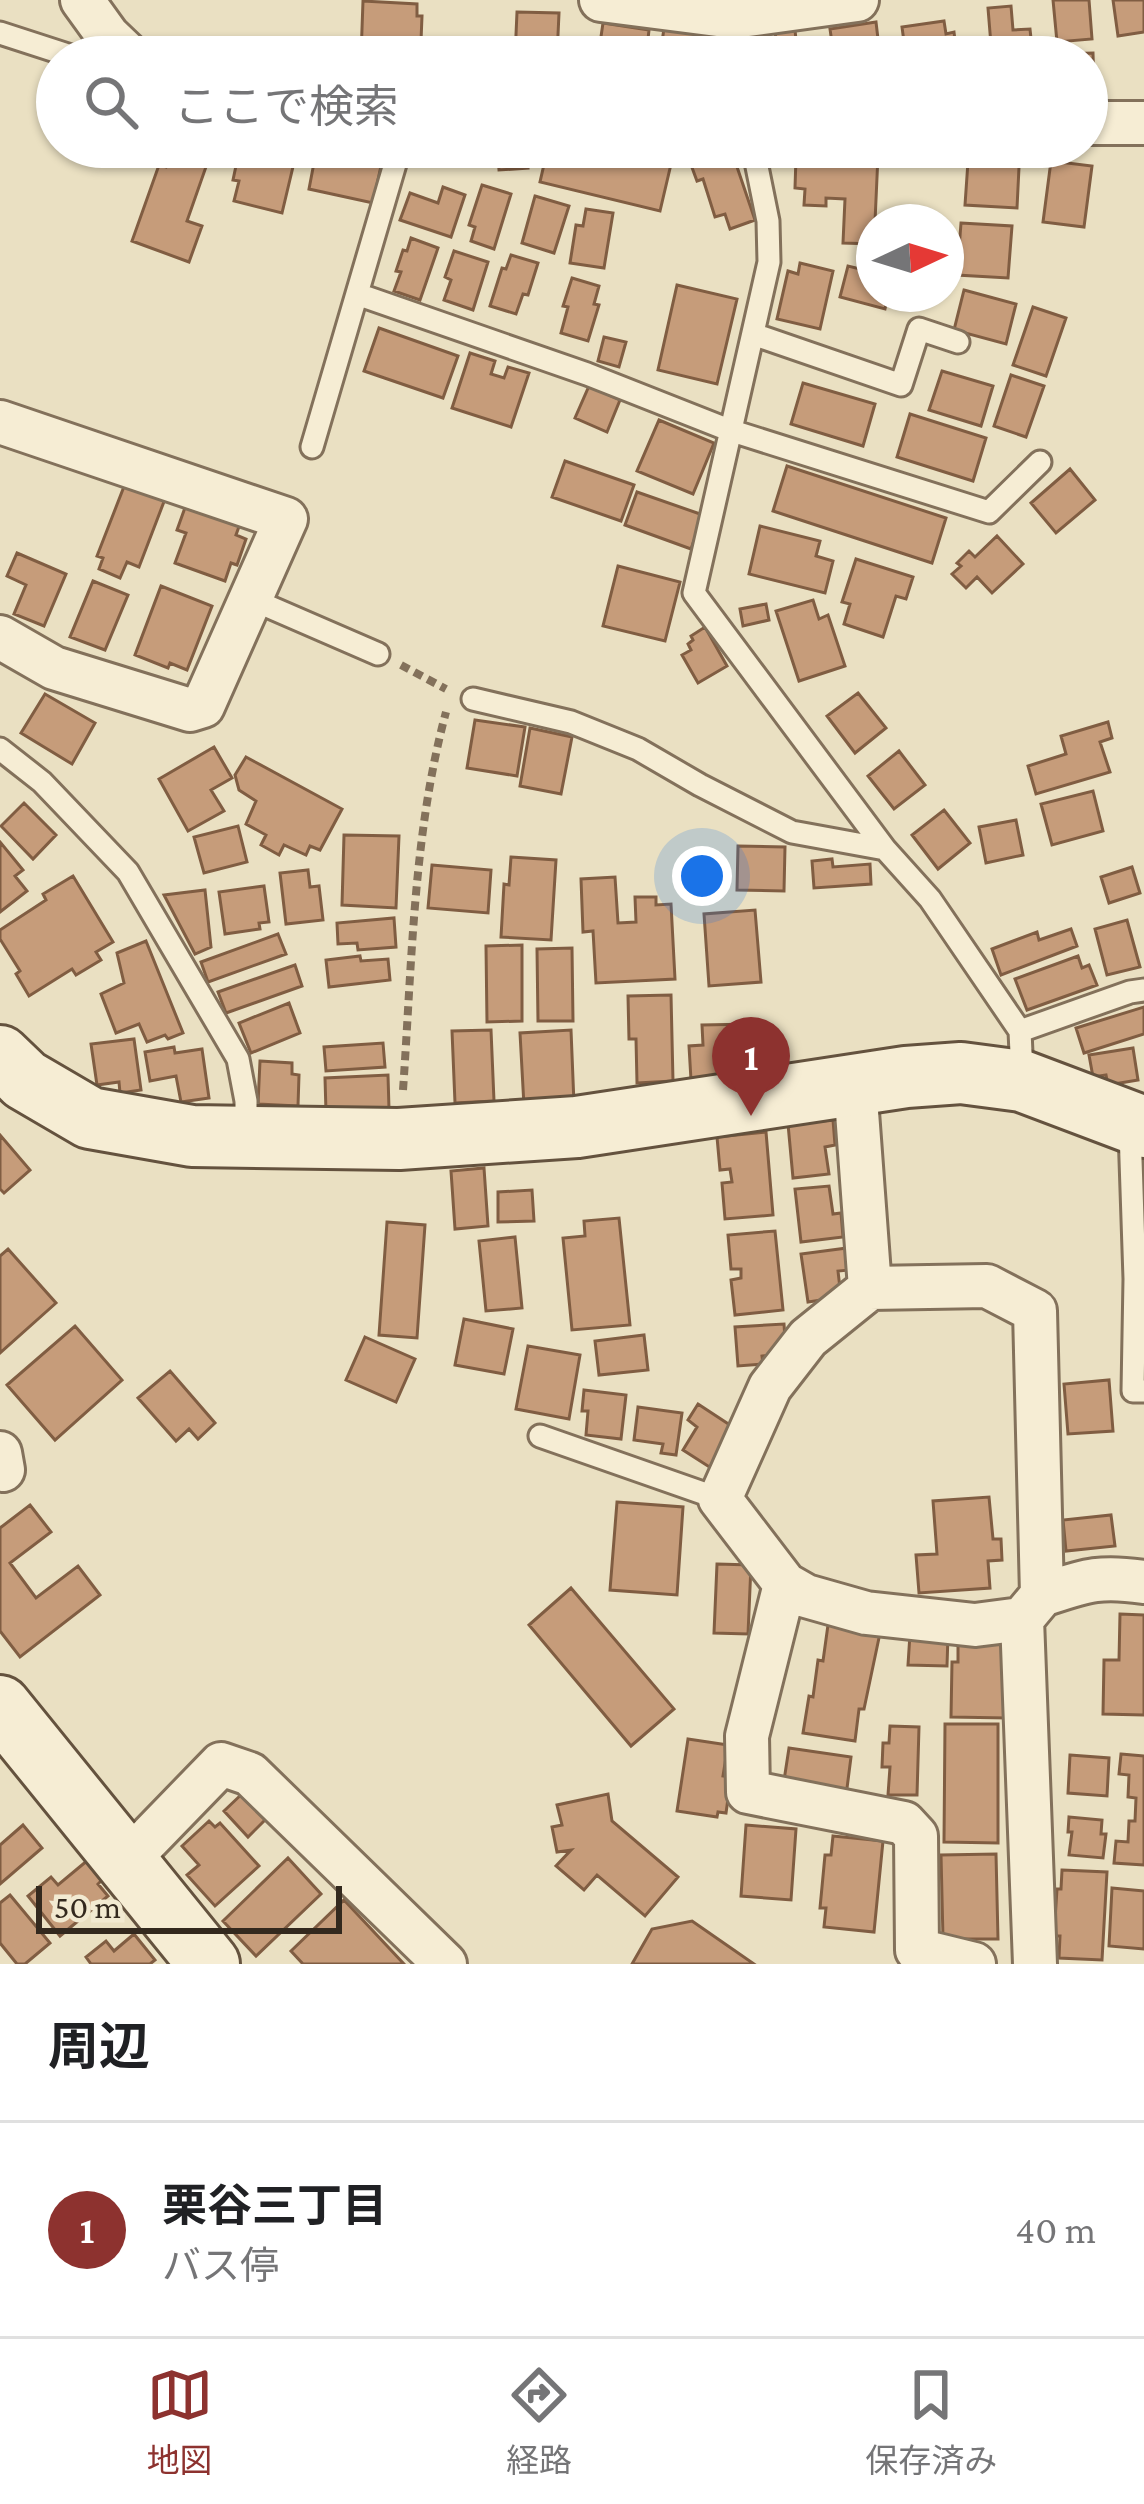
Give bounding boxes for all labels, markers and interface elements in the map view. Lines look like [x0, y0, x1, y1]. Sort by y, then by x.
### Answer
search box [36, 36, 1108, 168]
icon: search [78, 69, 144, 135]
text: ここで検索 [174, 82, 399, 132]
north arrow [856, 204, 964, 312]
your location [672, 846, 732, 906]
pin: 1 [712, 1017, 790, 1116]
scale bar [36, 1880, 342, 1933]
text: 50 m [54, 1888, 121, 1925]
text: 周辺 [48, 2018, 150, 2075]
text: 栗谷三丁目 [162, 2181, 387, 2231]
text: 1 [80, 2208, 94, 2251]
text: 40 m [1015, 2208, 1096, 2251]
text: バス停 [162, 2244, 279, 2287]
tab: 地図 [147, 2362, 213, 2482]
tab: 経路 [506, 2362, 572, 2482]
tab: 保存済み [865, 2362, 997, 2482]

